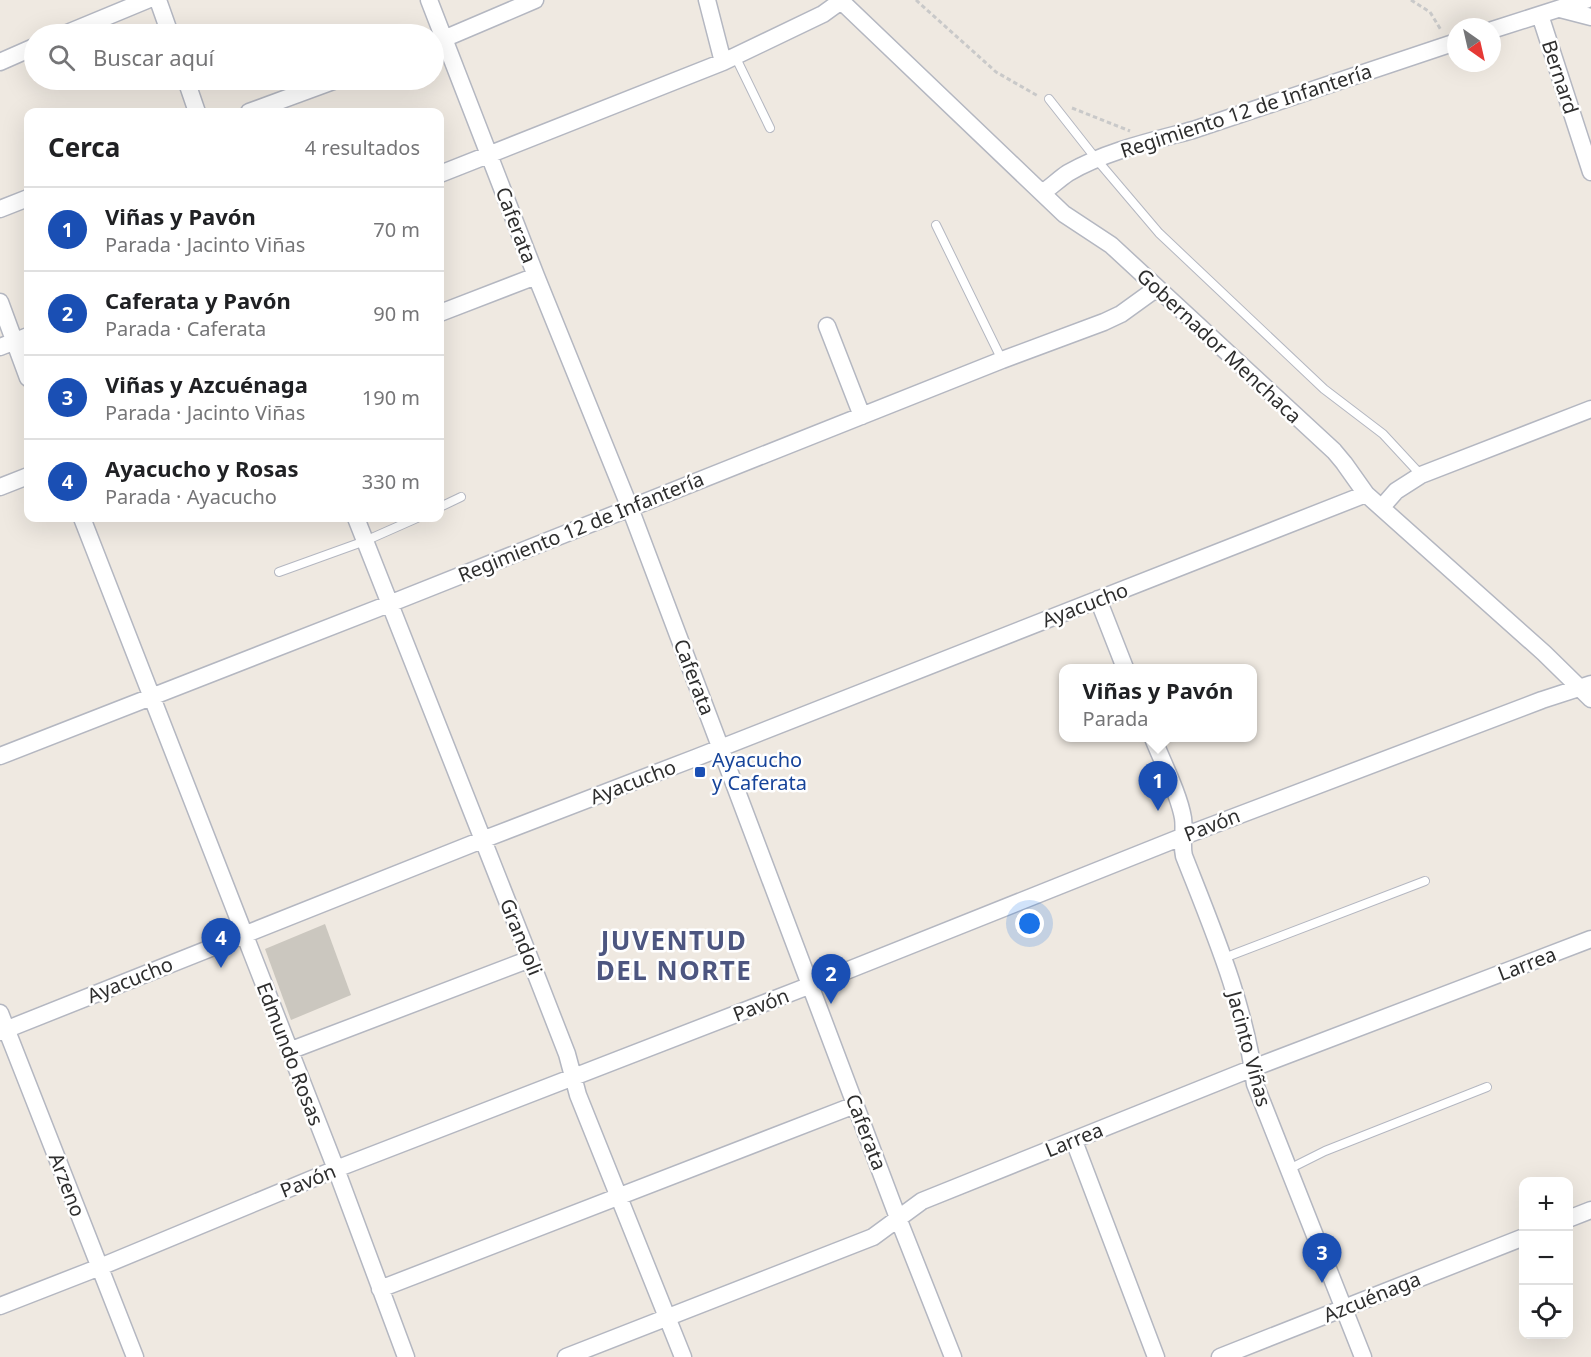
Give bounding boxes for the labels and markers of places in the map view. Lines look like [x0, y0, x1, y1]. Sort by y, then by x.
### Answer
place label: Ayacucho y Caferata [712, 746, 807, 796]
pin: 1 [1138, 762, 1178, 811]
marker: Ayacucho y Caferata [693, 765, 707, 779]
pin: 4 [202, 918, 240, 968]
pin: 2 [812, 954, 850, 1004]
pin: 3 [1302, 1234, 1342, 1283]

